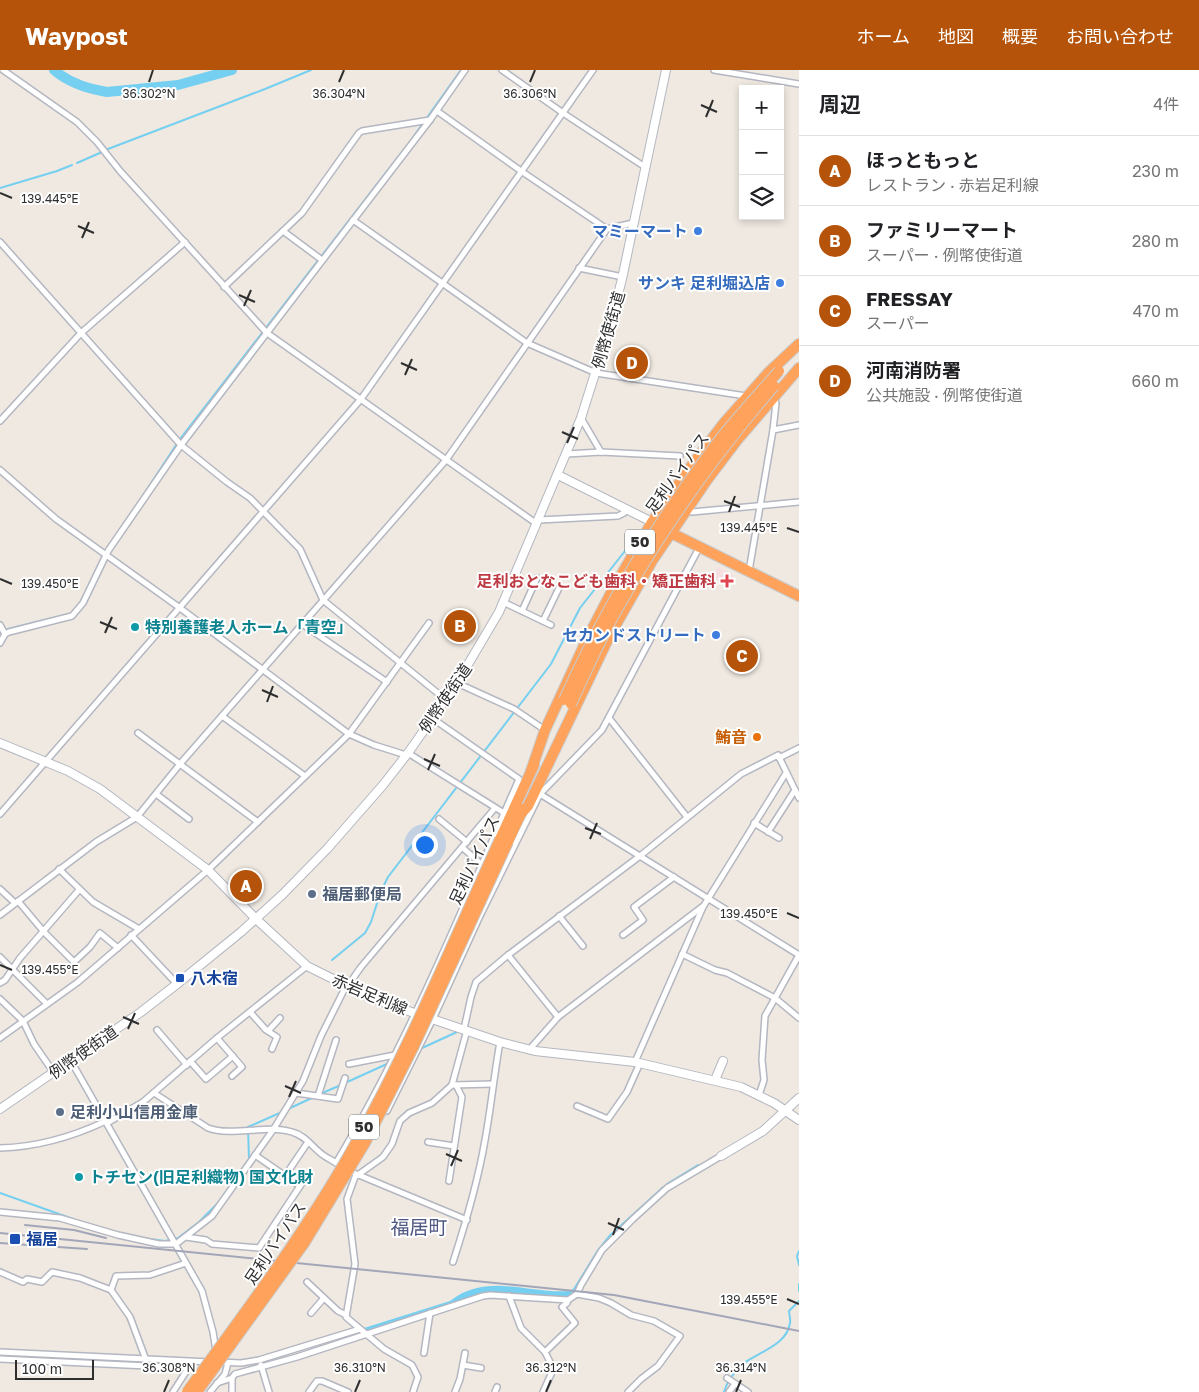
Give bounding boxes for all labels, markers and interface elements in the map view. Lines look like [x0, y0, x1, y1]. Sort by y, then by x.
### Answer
text: Waypost [25, 21, 128, 50]
text: ホーム [857, 25, 910, 47]
text: 地図 [938, 25, 974, 47]
text: 概要 [1002, 25, 1038, 47]
text: お問い合わせ [1066, 25, 1174, 47]
map controls [739, 85, 784, 220]
button: + [739, 85, 784, 130]
text: 36.302°N [122, 86, 176, 101]
text: 36.304°N [313, 86, 365, 101]
text: 36.306°N [503, 86, 557, 101]
text: 周辺 [819, 91, 861, 117]
text: 4件 [1153, 94, 1179, 114]
button: − [739, 130, 784, 175]
text: ほっともっと [866, 148, 980, 171]
text: A [829, 161, 841, 181]
text: 230 m [1132, 161, 1179, 181]
button: layers [739, 175, 784, 220]
text: レストラン · 赤岩足利線 [866, 175, 1039, 195]
text: 139.445°E [21, 191, 79, 206]
text: ファミリーマート [866, 218, 1018, 241]
place label: マミーマート [592, 221, 688, 241]
marker: マミーマート [692, 225, 704, 237]
text: B [829, 231, 841, 251]
text: 280 m [1132, 231, 1179, 251]
text: スーパー · 例幣使街道 [866, 245, 1023, 265]
place label: サンキ 足利堀込店 [638, 273, 770, 293]
marker: サンキ 足利堀込店 [774, 277, 786, 289]
text: FRESSAY [866, 287, 953, 310]
street label: 例幣使街道 [587, 289, 629, 371]
text: C [829, 301, 841, 321]
text: 470 m [1133, 301, 1179, 321]
text: スーパー [866, 313, 930, 333]
pin: D [616, 344, 648, 382]
text: 河南消防署 [866, 358, 961, 381]
text: D [829, 371, 841, 391]
text: 660 m [1132, 371, 1179, 391]
text: 公共施設 · 例幣使街道 [866, 385, 1023, 405]
street label: 足利バイパス [641, 428, 713, 518]
text: 139.445°E [720, 520, 778, 535]
road number: 50 [625, 530, 655, 554]
place label: 足利おとなこども歯科・矯正歯科 [476, 571, 716, 591]
marker: 足利おとなこども歯科・矯正歯科 [720, 574, 734, 588]
text: 139.450°E [21, 576, 79, 591]
pin: B [444, 607, 476, 645]
place label: 特別養護老人ホーム「青空」 [145, 617, 353, 637]
marker: 特別養護老人ホーム「青空」 [129, 621, 141, 633]
place label: セカンドストリート [562, 625, 706, 645]
marker: セカンドストリート [710, 629, 722, 641]
pin: C [726, 637, 758, 675]
street label: 例幣使街道 [414, 659, 476, 737]
place label: 鮪音 [715, 727, 747, 747]
marker: 鮪音 [751, 731, 763, 743]
street label: 足利バイパス [445, 812, 503, 908]
your location [412, 832, 438, 858]
pin: A [230, 867, 262, 905]
place label: 福居郵便局 [322, 884, 402, 904]
marker: 福居郵便局 [306, 888, 318, 900]
text: 139.450°E [720, 906, 778, 921]
text: 139.455°E [22, 962, 78, 977]
place label: 八木宿 [190, 968, 238, 988]
street label: 赤岩足利線 [329, 969, 411, 1019]
marker: 八木宿 [174, 972, 186, 984]
street label: 例幣使街道 [44, 1021, 122, 1083]
place label: 足利小山信用金庫 [70, 1102, 198, 1122]
marker: 足利小山信用金庫 [54, 1106, 66, 1118]
road number: 50 [349, 1114, 379, 1140]
place label: トチセン(旧足利織物) 国文化財 [89, 1167, 313, 1187]
marker: トチセン(旧足利織物) 国文化財 [73, 1171, 85, 1183]
street label: 足利バイパス [240, 1198, 310, 1288]
district label: 福居町 [390, 1215, 448, 1238]
place label: 福居 [26, 1229, 58, 1249]
marker: 福居 [8, 1232, 22, 1246]
text: 139.455°E [721, 1292, 777, 1307]
scale bar [15, 1357, 94, 1380]
text: 100 m [22, 1360, 62, 1377]
text: 36.308°N [142, 1360, 196, 1375]
text: 36.310°N [334, 1360, 386, 1375]
text: 36.312°N [525, 1360, 577, 1375]
text: 36.314°N [715, 1360, 767, 1375]

